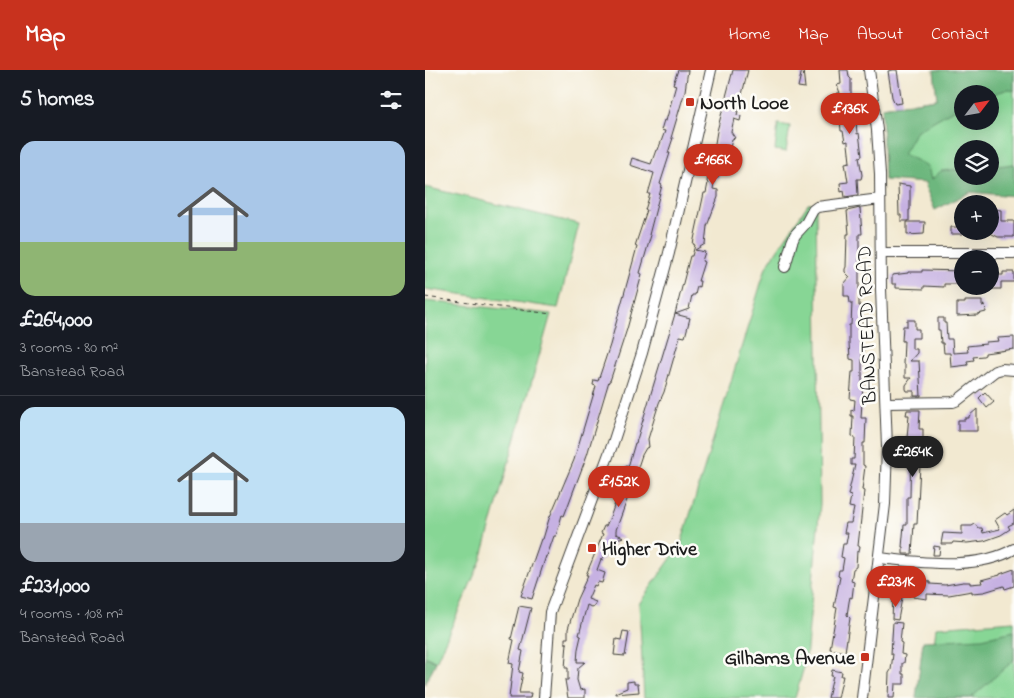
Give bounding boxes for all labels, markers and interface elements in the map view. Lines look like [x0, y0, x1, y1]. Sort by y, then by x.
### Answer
text: Map [25, 18, 66, 53]
text: Home [729, 22, 770, 48]
text: Map [798, 22, 829, 48]
text: About [857, 22, 903, 48]
text: Contact [931, 22, 989, 48]
text: 5 homes [20, 85, 95, 115]
north arrow [954, 85, 999, 130]
map controls [954, 85, 999, 295]
icon: filters [377, 86, 405, 114]
place label: North Looe [700, 90, 790, 119]
pin: £136K [815, 92, 885, 135]
marker: North Looe [684, 96, 696, 108]
text: £136K [832, 97, 868, 121]
button: layers [954, 140, 999, 185]
pin: £166K [678, 144, 748, 186]
text: £166K [694, 148, 732, 172]
icon: home [168, 174, 258, 264]
button: + [954, 195, 999, 240]
street label: BANSTEAD ROAD [851, 245, 886, 406]
button: − [954, 250, 999, 295]
text: £264,000 [20, 306, 92, 336]
text: 3 rooms · 80 m² [20, 336, 118, 360]
text: Banstead Road [20, 360, 124, 384]
pin: £264K [878, 436, 948, 478]
icon: home [168, 439, 258, 529]
text: £264K [893, 440, 933, 464]
pin: £152K [584, 466, 654, 508]
text: £152K [599, 470, 639, 494]
place label: Higher Drive [602, 536, 698, 566]
marker: Higher Drive [586, 542, 598, 554]
pin: £231K [861, 566, 931, 608]
text: £231K [877, 570, 915, 594]
text: £231,000 [20, 572, 90, 602]
text: 4 rooms · 108 m² [20, 602, 123, 626]
text: Banstead Road [20, 626, 124, 650]
place label: Gilhams Avenue [725, 645, 856, 674]
marker: Gilhams Avenue [859, 651, 871, 663]

